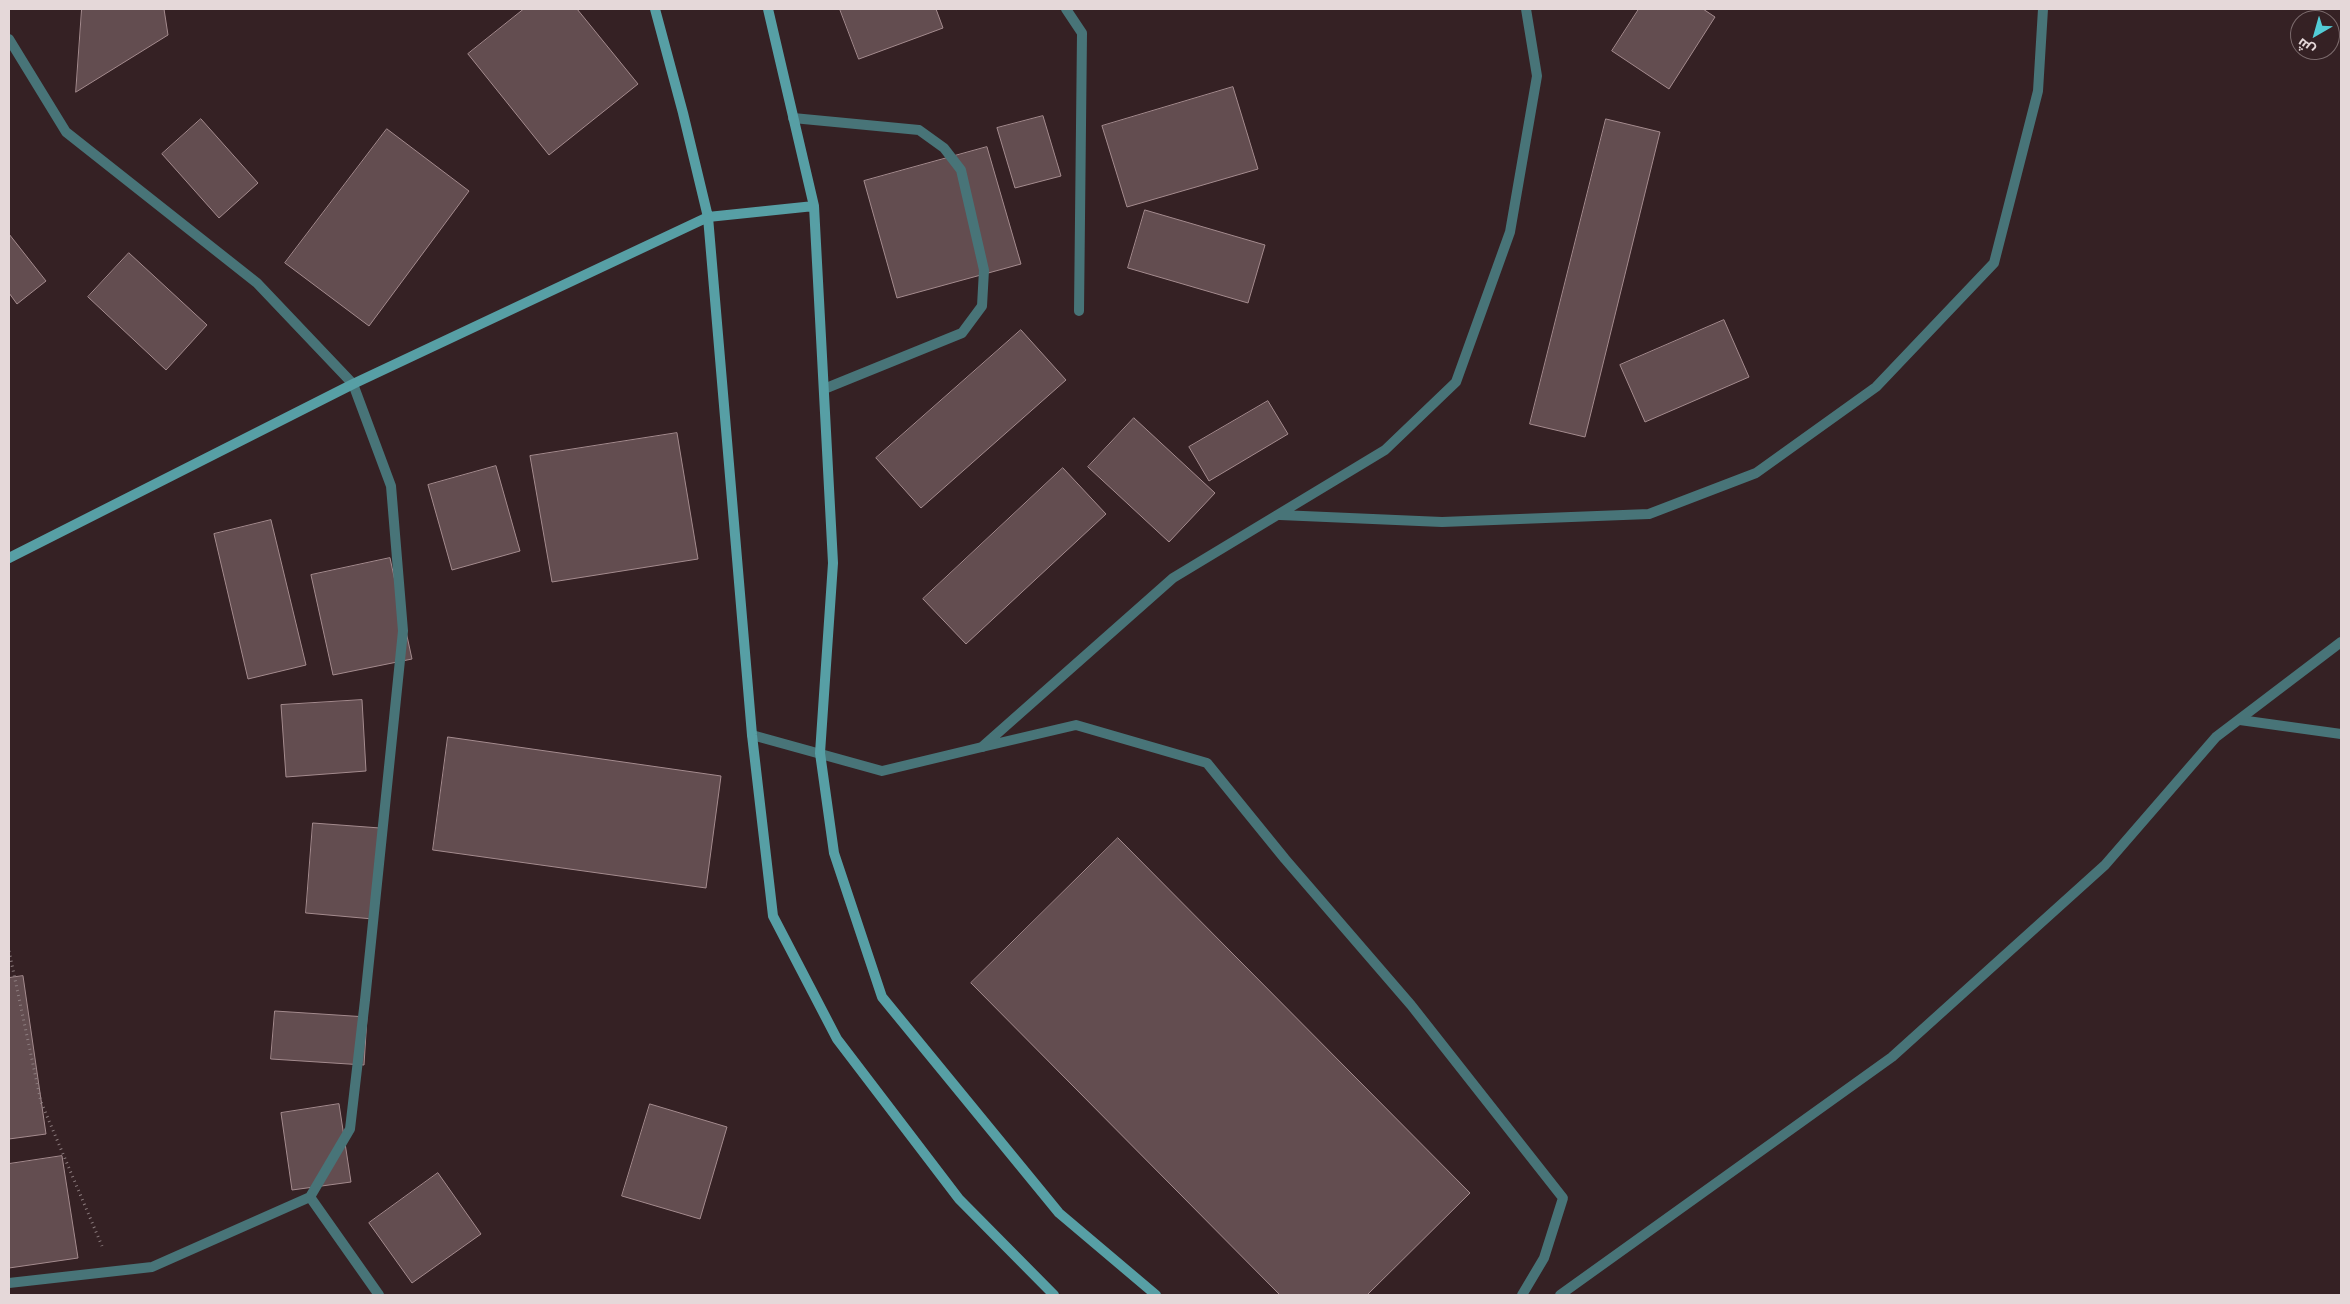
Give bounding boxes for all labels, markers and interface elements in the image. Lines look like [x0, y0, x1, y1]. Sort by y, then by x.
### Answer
north arrow [2290, 10, 2340, 60]
text: ش [2294, 34, 2318, 59]

